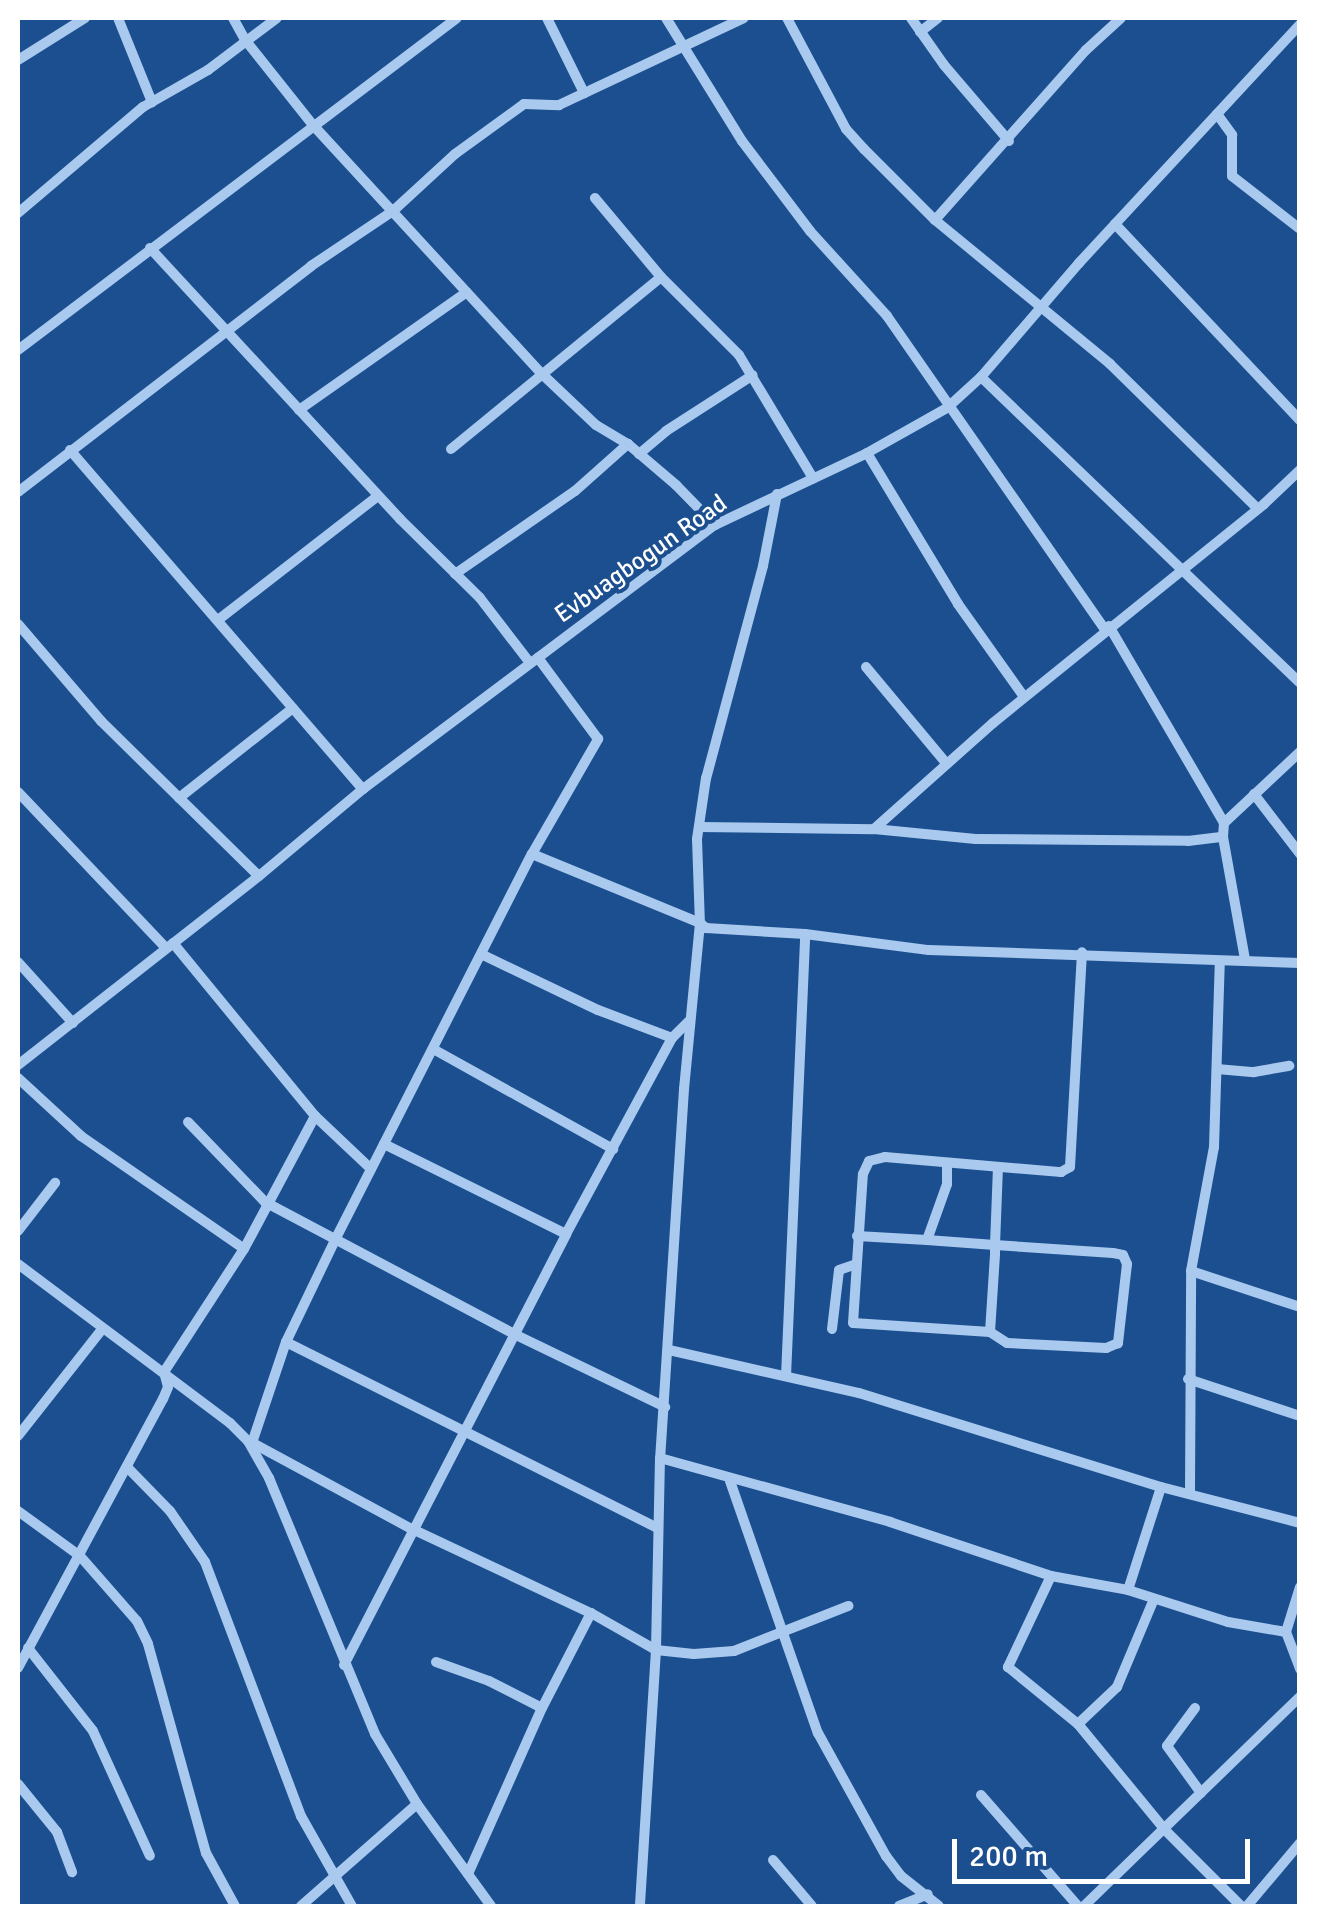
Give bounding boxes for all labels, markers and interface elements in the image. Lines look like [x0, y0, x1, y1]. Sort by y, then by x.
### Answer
street label: Evbuagbogun Road [549, 488, 733, 630]
scale bar [957, 1819, 1254, 1881]
text: 200 m [969, 1838, 1048, 1875]

